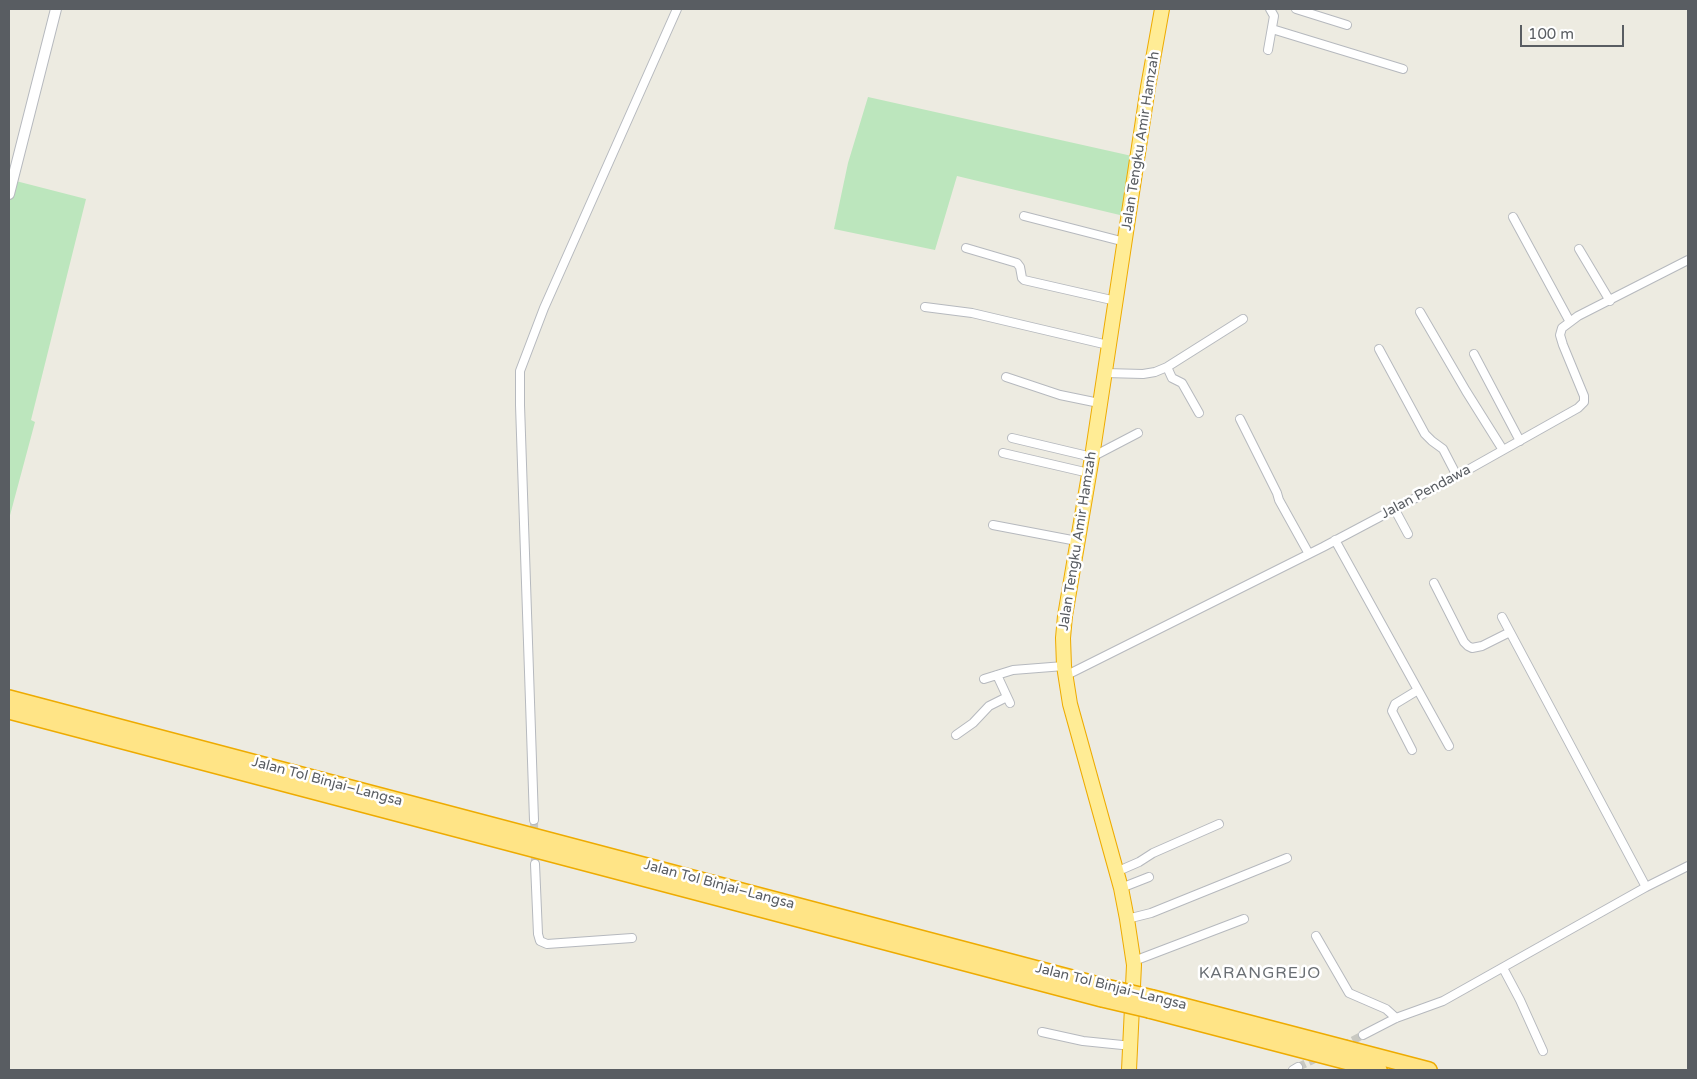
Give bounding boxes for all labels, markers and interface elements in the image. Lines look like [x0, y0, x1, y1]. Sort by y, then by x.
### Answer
scale bar [1522, 15, 1626, 47]
text: 100 m [1528, 25, 1574, 43]
street label: Jalan Tengku Amir Hamzah [1119, 50, 1163, 232]
street label: Jalan Tengku Amir Hamzah [1056, 450, 1100, 632]
street label: Jalan Pendawa [1378, 461, 1474, 523]
street label: Jalan Tol Binjai–Langsa [250, 754, 404, 810]
street label: Jalan Tol Binjai–Langsa [642, 857, 796, 913]
street label: Jalan Tol Binjai–Langsa [1034, 960, 1188, 1014]
district label: KARANGREJO [1197, 964, 1323, 984]

